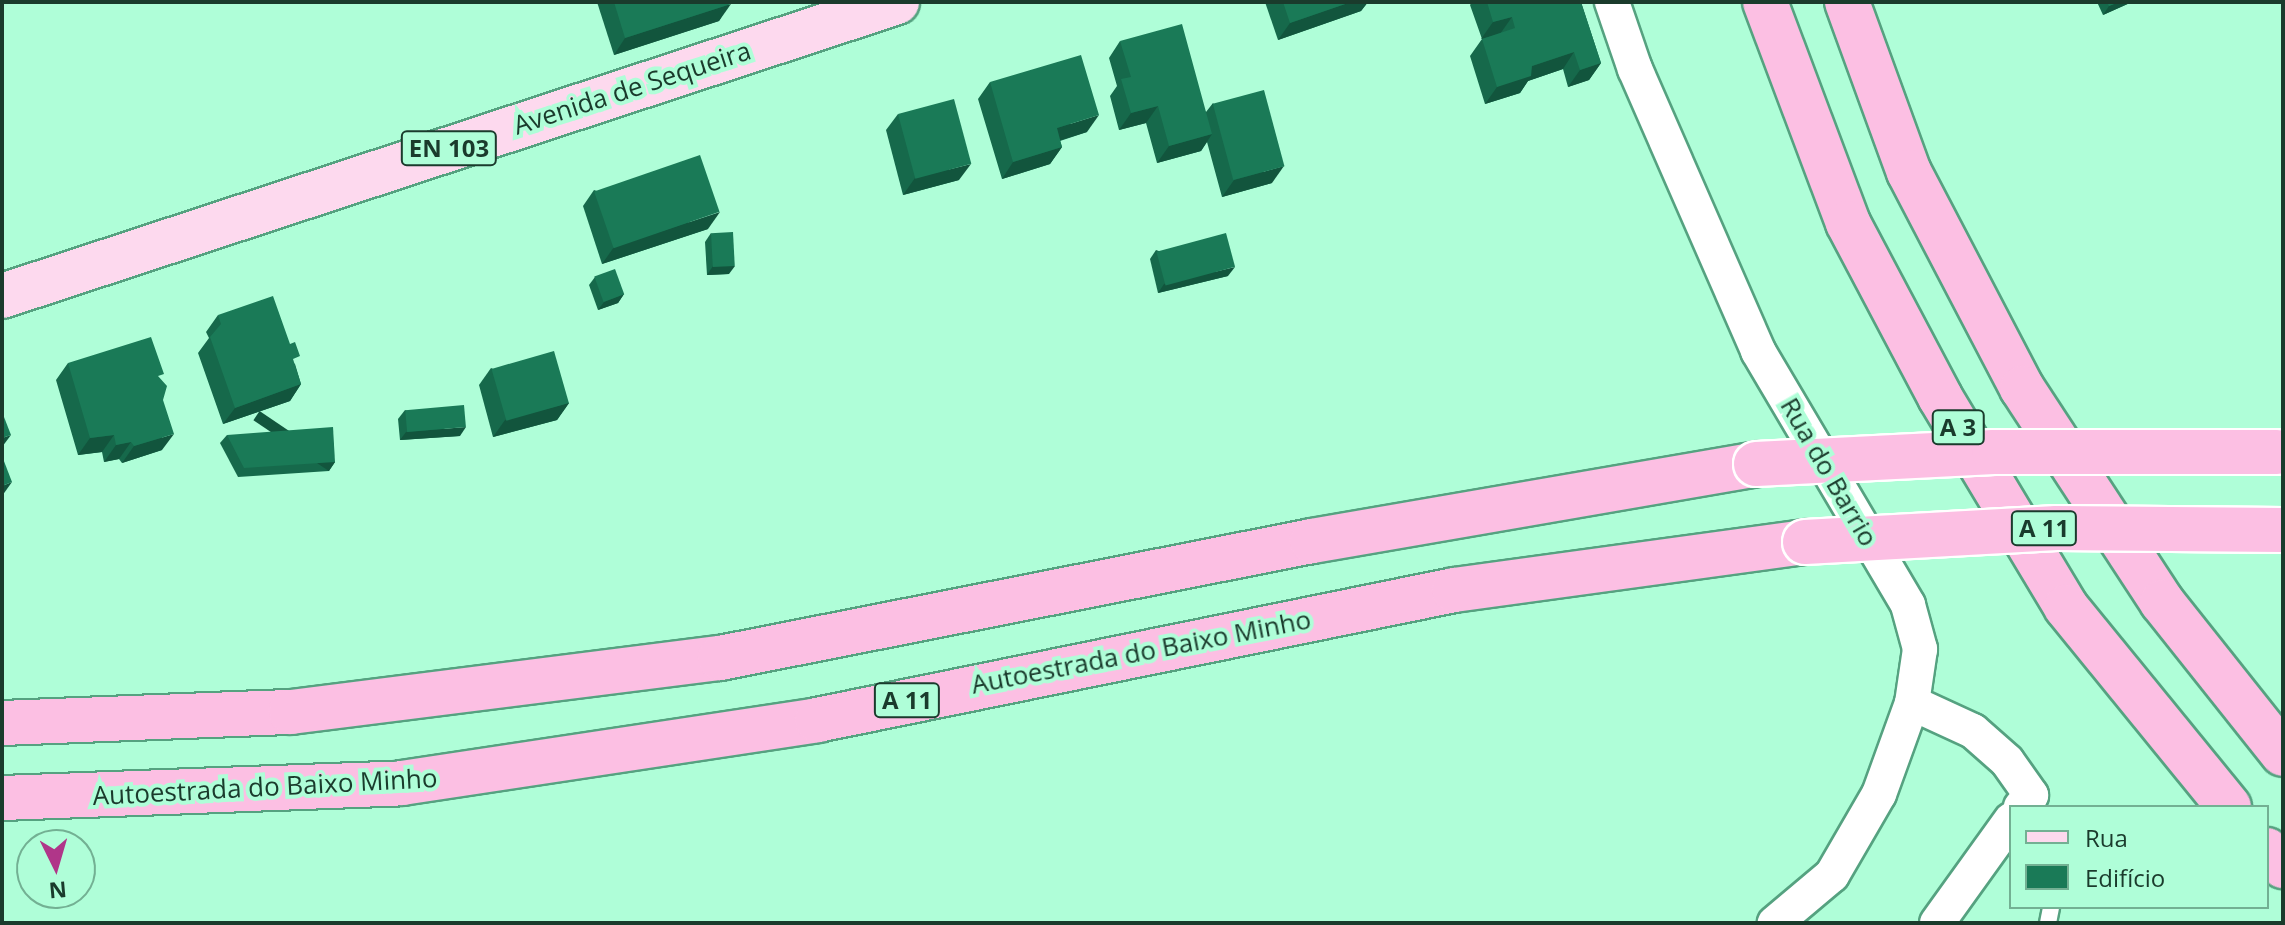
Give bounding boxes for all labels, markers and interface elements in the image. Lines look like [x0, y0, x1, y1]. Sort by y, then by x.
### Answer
street label: Avenida de Sequeira [509, 35, 755, 141]
road number: EN 103 [399, 128, 499, 168]
street label: Rua do Barrio [1774, 392, 1884, 552]
road number: A 3 [1930, 407, 1986, 447]
road number: A 11 [2010, 508, 2078, 548]
street label: Autoestrada do Baixo Minho [969, 604, 1313, 700]
road number: A 11 [873, 680, 941, 720]
street label: Autoestrada do Baixo Minho [92, 762, 438, 812]
legend [2009, 805, 2269, 909]
text: Rua [2085, 821, 2128, 854]
north arrow [16, 829, 96, 909]
text: Edifício [2085, 861, 2165, 894]
text: N [48, 875, 68, 907]

